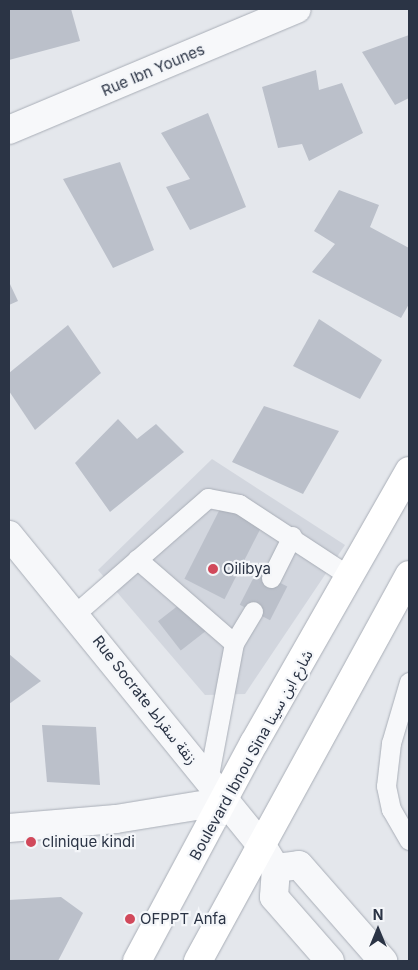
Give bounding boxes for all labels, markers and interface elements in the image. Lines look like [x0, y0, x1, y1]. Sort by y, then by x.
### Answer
street label: Rue Ibn Younes [99, 40, 207, 100]
place label: Oilibya [223, 560, 271, 578]
marker: Oilibya [207, 563, 219, 575]
street label: Rue Socrate زنقة سقراط [89, 632, 201, 768]
street label: Boulevard Ibnou Sina شارع ابن سينا [186, 647, 316, 863]
place label: clinique kindi [42, 833, 135, 851]
marker: clinique kindi [24, 835, 38, 849]
north arrow [353, 905, 403, 955]
text: N [373, 906, 383, 923]
place label: OFPPT Anfa [140, 910, 226, 928]
marker: OFPPT Anfa [124, 913, 136, 925]

